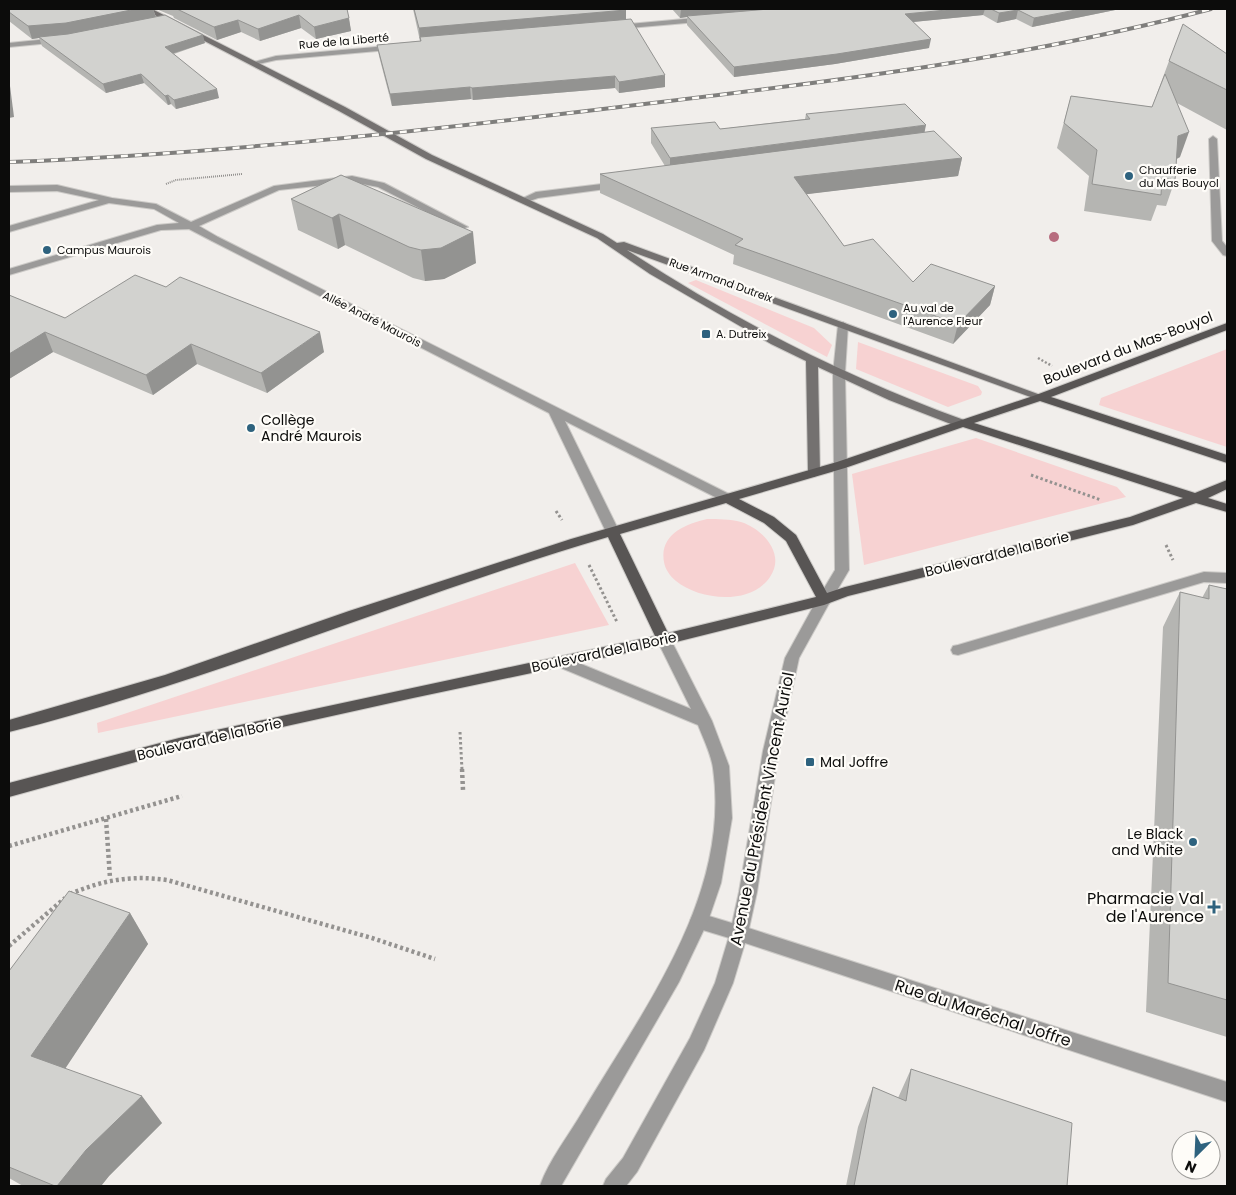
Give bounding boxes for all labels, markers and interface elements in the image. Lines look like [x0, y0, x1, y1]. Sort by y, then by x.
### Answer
street label: Rue de la Liberté [298, 29, 390, 53]
place label: Chaufferie du Mas Bouyol [1139, 162, 1219, 191]
marker: Chaufferie du Mas Bouyol [1123, 170, 1135, 182]
place label: Campus Maurois [57, 242, 151, 258]
marker: Campus Maurois [41, 244, 53, 256]
street label: Rue Armand Dutreix [667, 254, 776, 306]
street label: Allée André Maurois [320, 287, 424, 351]
place label: Au val de l'Aurence Fleur [903, 300, 983, 329]
street label: Boulevard du Mas-Bouyol [1040, 306, 1216, 390]
marker: Au val de l'Aurence Fleur [887, 308, 899, 320]
place label: A. Dutreix [716, 326, 767, 342]
marker: A. Dutreix [700, 328, 712, 340]
place label: Collège André Maurois [261, 410, 362, 446]
marker: Collège André Maurois [245, 422, 257, 434]
street label: Boulevard de la Borie [923, 526, 1071, 582]
street label: Boulevard de la Borie [530, 627, 679, 677]
street label: Avenue du Président Vincent Auriol [724, 670, 800, 948]
street label: Boulevard de la Borie [135, 713, 284, 765]
place label: Mal Joffre [820, 752, 889, 772]
marker: Mal Joffre [804, 756, 816, 768]
place label: Le Black and White [1112, 824, 1184, 860]
marker: Le Black and White [1187, 836, 1199, 848]
place label: Pharmacie Val de l'Aurence [1087, 887, 1204, 928]
marker: Pharmacie Val de l'Aurence [1208, 901, 1220, 913]
street label: Rue du Maréchal Joffre [892, 974, 1074, 1052]
north arrow [1171, 1130, 1221, 1180]
text: N [1182, 1156, 1200, 1178]

